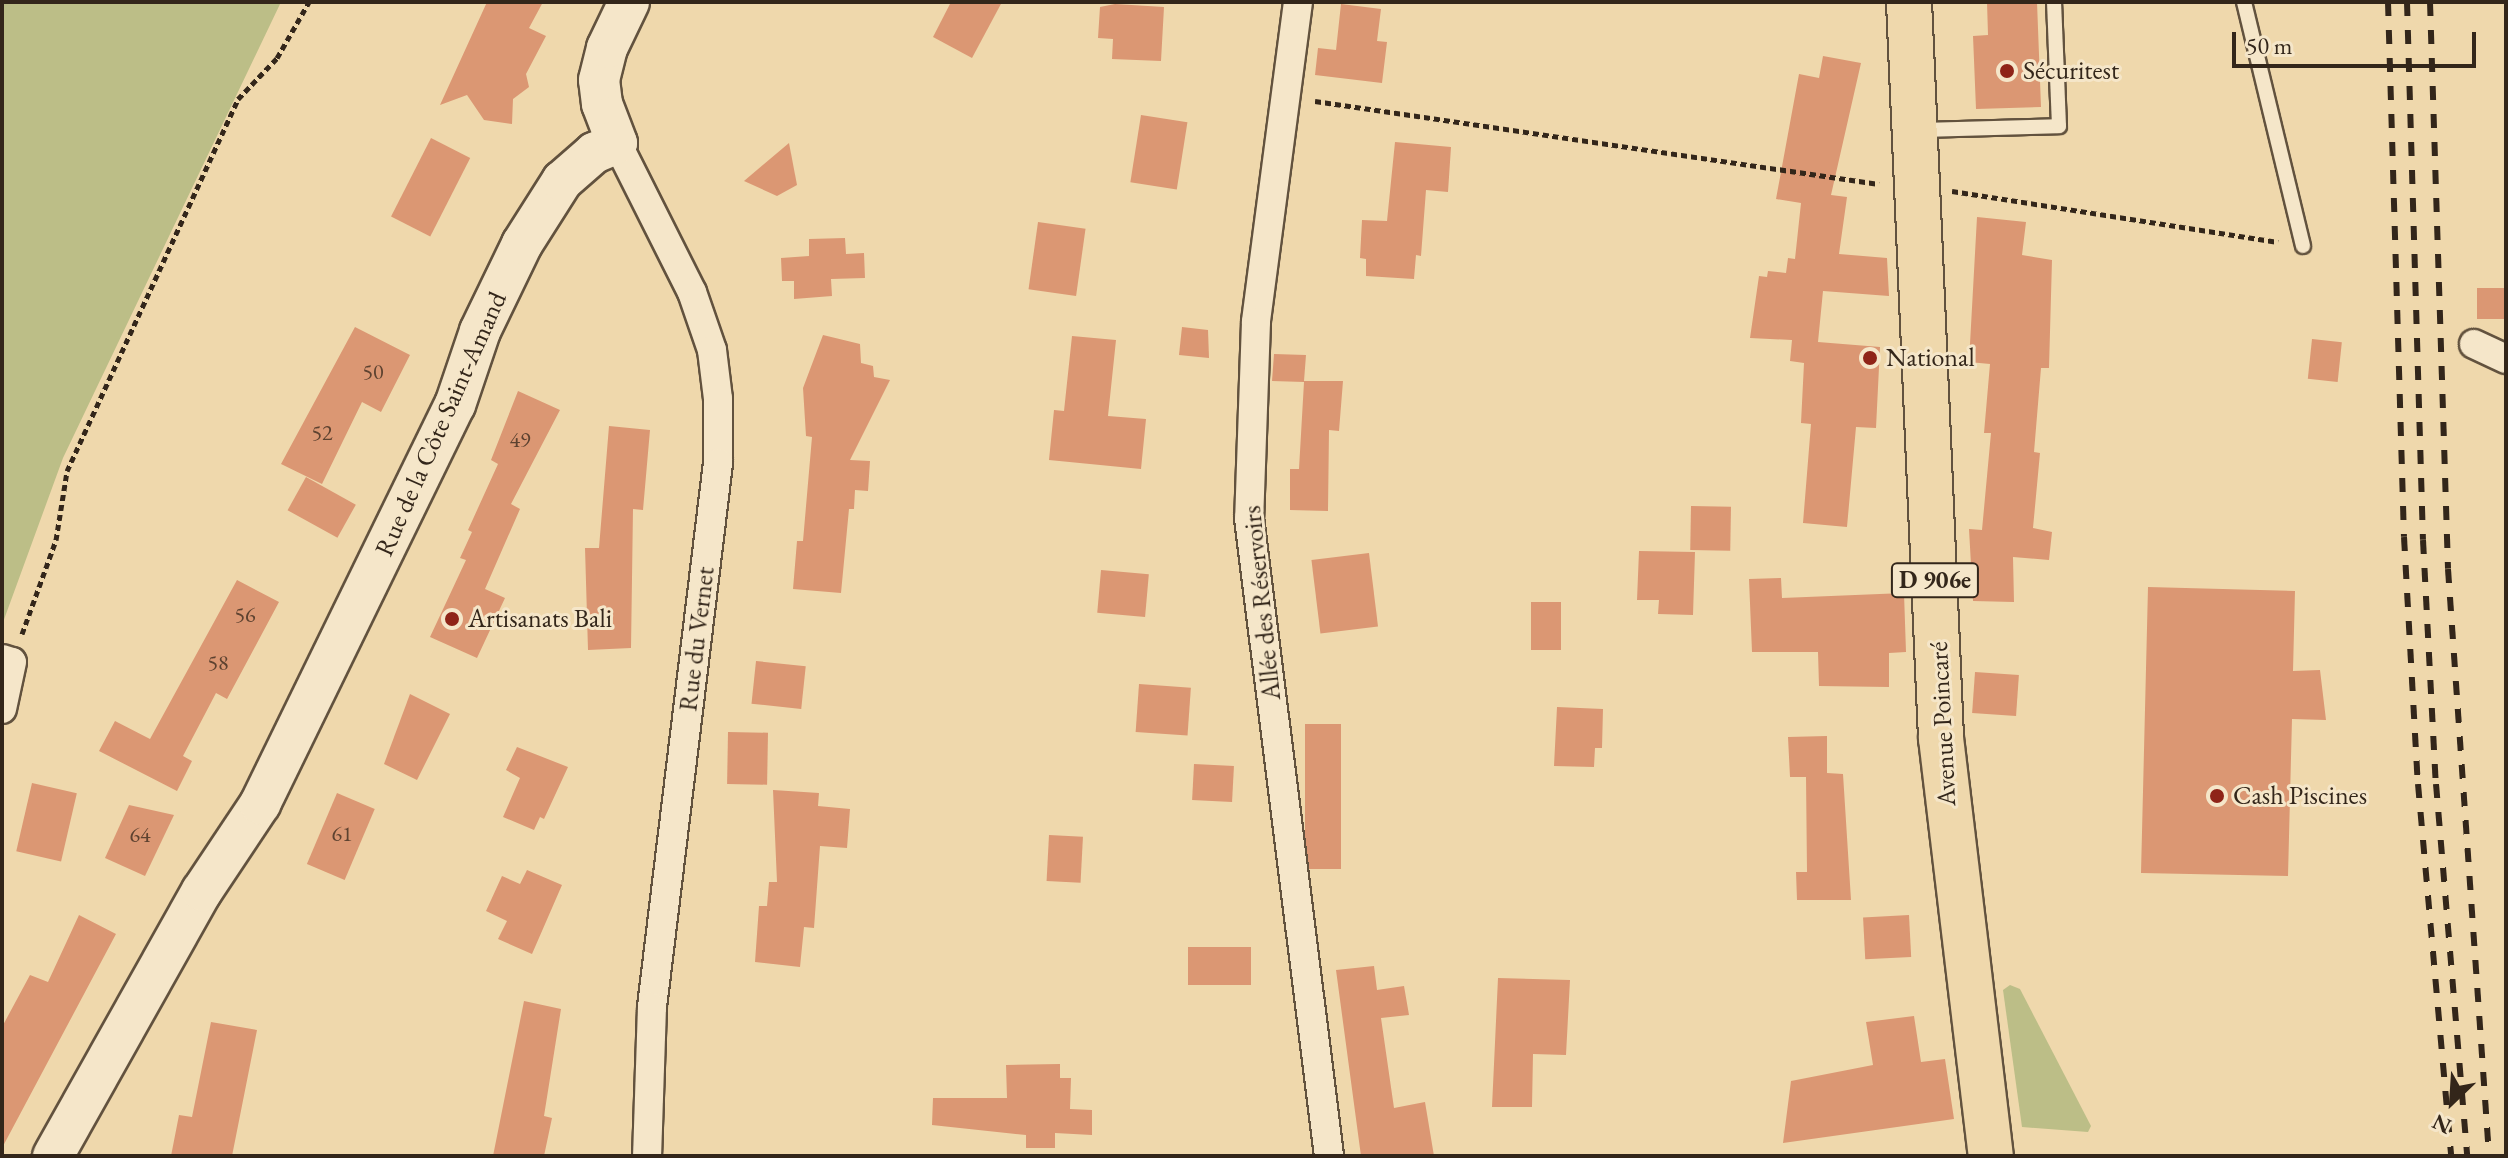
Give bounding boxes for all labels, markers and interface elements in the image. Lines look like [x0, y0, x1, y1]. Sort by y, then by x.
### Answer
scale bar [2236, 16, 2480, 66]
text: 50 m [2246, 30, 2293, 61]
place label: Sécuritest [2023, 55, 2119, 87]
marker: Sécuritest [1998, 62, 2016, 80]
street label: Rue de la Côte Saint-Amand [369, 287, 513, 561]
place label: National [1886, 342, 1975, 374]
marker: National [1861, 349, 1879, 367]
house number: 50 [362, 359, 384, 385]
house number: 52 [311, 420, 333, 446]
house number: 49 [509, 427, 531, 453]
street label: Allée des Réservoirs [1236, 504, 1288, 702]
road number: D 906e [1889, 560, 1981, 600]
street label: Rue du Vernet [673, 565, 721, 713]
house number: 56 [234, 602, 256, 628]
place label: Artisanats Bali [468, 603, 612, 635]
marker: Artisanats Bali [443, 610, 461, 628]
street label: Avenue Poincaré [1923, 641, 1963, 807]
house number: 58 [207, 650, 229, 676]
place label: Cash Piscines [2233, 780, 2367, 812]
marker: Cash Piscines [2208, 787, 2226, 805]
house number: 61 [331, 821, 353, 847]
house number: 64 [129, 822, 151, 848]
north arrow [2412, 1062, 2492, 1142]
text: N [2427, 1107, 2456, 1141]

